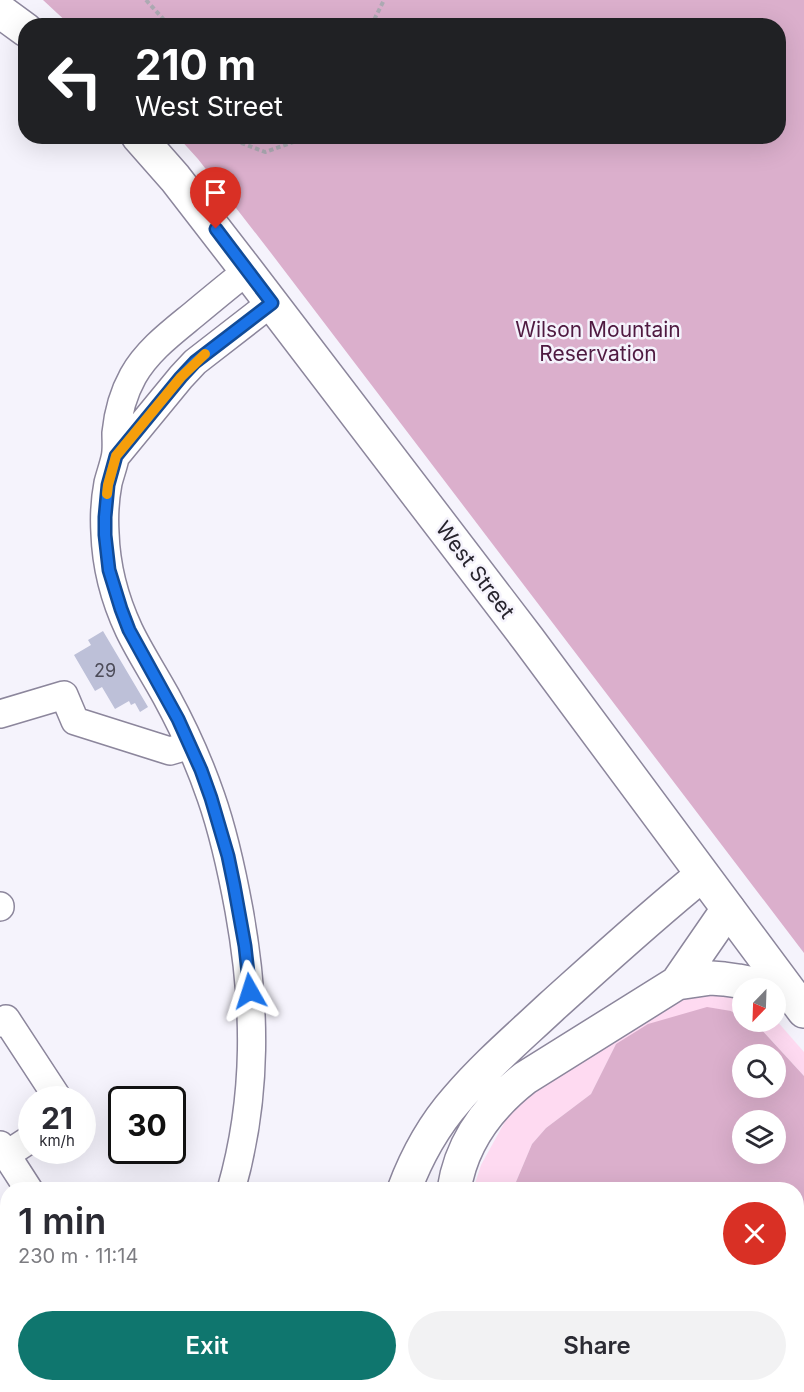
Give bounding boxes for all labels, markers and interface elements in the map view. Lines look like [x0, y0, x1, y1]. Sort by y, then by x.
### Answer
text: 210 m [135, 39, 256, 90]
icon: left [36, 42, 114, 120]
text: West Street [135, 90, 283, 123]
pin [190, 167, 241, 229]
icon: arrive [199, 176, 232, 209]
park label: Wilson Mountain Reservation [515, 317, 681, 366]
street label: West Street [431, 516, 520, 623]
house number: 29 [94, 660, 116, 681]
position arrow [218, 959, 282, 1023]
north arrow [732, 978, 786, 1032]
map controls [732, 978, 786, 1164]
button: search [732, 1044, 786, 1098]
speed limit sign: 30 [108, 1086, 186, 1164]
text: 21 [41, 1100, 73, 1136]
button: layers [732, 1110, 786, 1164]
text: km/h [39, 1131, 75, 1150]
text: 1 min [18, 1199, 106, 1243]
button: close [723, 1202, 786, 1265]
text: 230 m · 11:14 [18, 1244, 138, 1268]
button: Exit [18, 1311, 396, 1380]
button: Share [408, 1311, 786, 1380]

